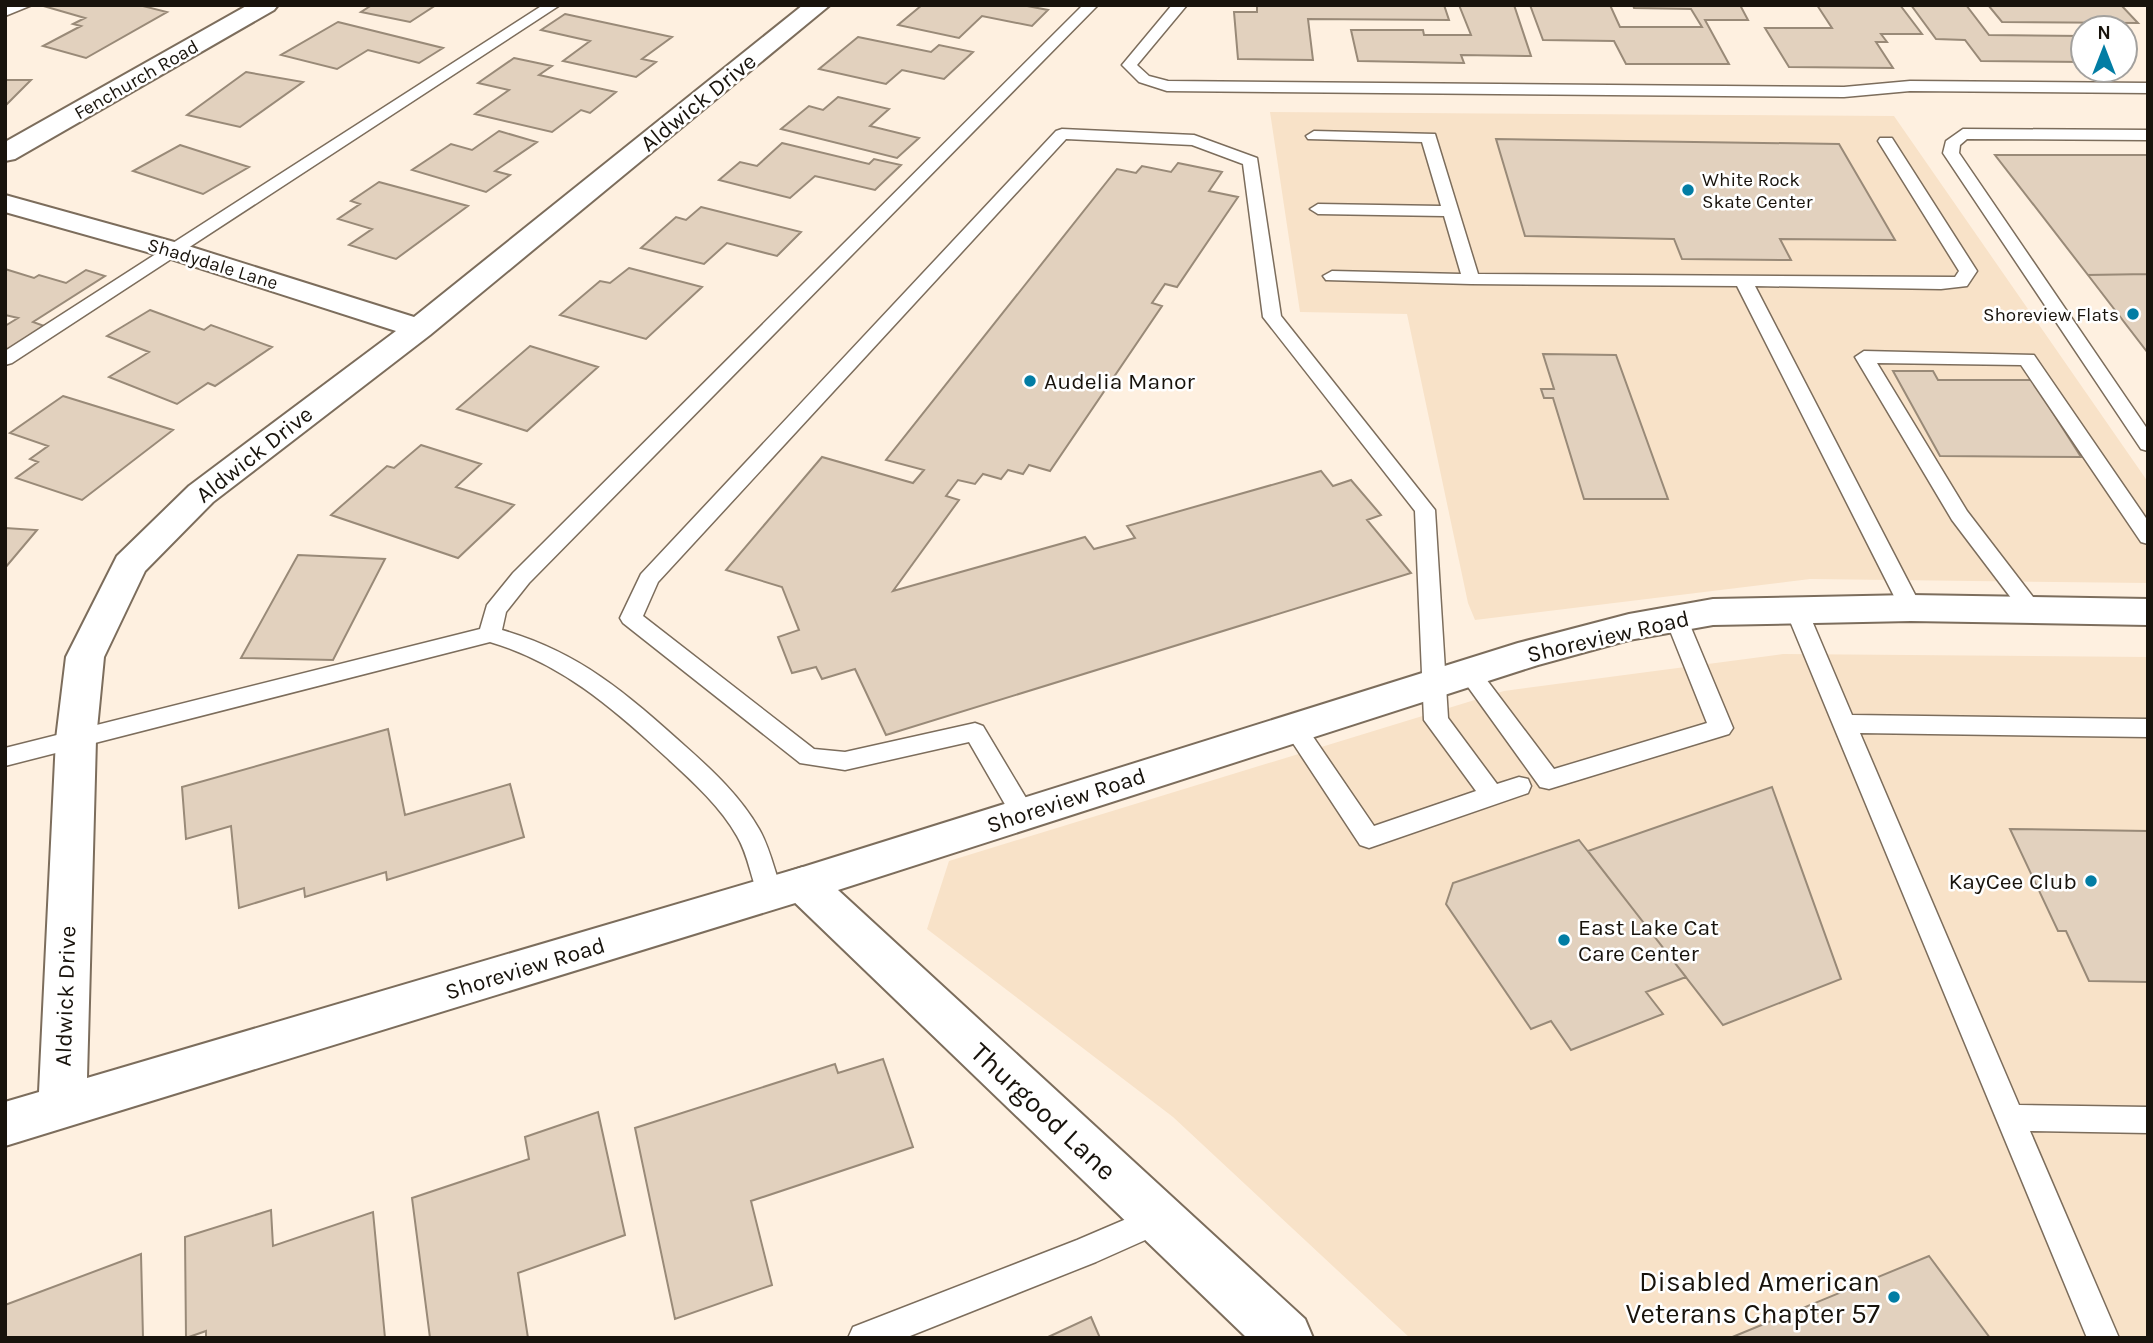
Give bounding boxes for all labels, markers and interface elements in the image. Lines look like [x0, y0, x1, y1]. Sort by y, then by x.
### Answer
north arrow [2069, 14, 2139, 84]
text: N [2097, 22, 2111, 44]
street label: Fenchurch Road [70, 35, 203, 124]
street label: Aldwick Drive [635, 48, 762, 157]
place label: White Rock Skate Center [1702, 169, 1813, 213]
marker: White Rock Skate Center [1680, 182, 1696, 198]
street label: Shadydale Lane [145, 234, 281, 294]
place label: Shoreview Flats [1983, 304, 2119, 326]
marker: Shoreview Flats [2125, 306, 2141, 322]
place label: Audelia Manor [1044, 368, 1196, 395]
marker: Audelia Manor [1022, 373, 1038, 389]
street label: Aldwick Drive [191, 400, 318, 508]
street label: Shoreview Road [1524, 605, 1692, 668]
street label: Shoreview Road [983, 762, 1149, 839]
place label: KayCee Club [1948, 868, 2077, 895]
marker: KayCee Club [2083, 873, 2099, 889]
place label: East Lake Cat Care Center [1578, 914, 1719, 967]
street label: Aldwick Drive [50, 925, 81, 1067]
street label: Shoreview Road [442, 931, 608, 1006]
marker: East Lake Cat Care Center [1556, 932, 1572, 948]
street label: Thurgood Lane [964, 1036, 1123, 1187]
place label: Disabled American Veterans Chapter 57 [1626, 1265, 1880, 1330]
marker: Disabled American Veterans Chapter 57 [1886, 1289, 1902, 1305]

